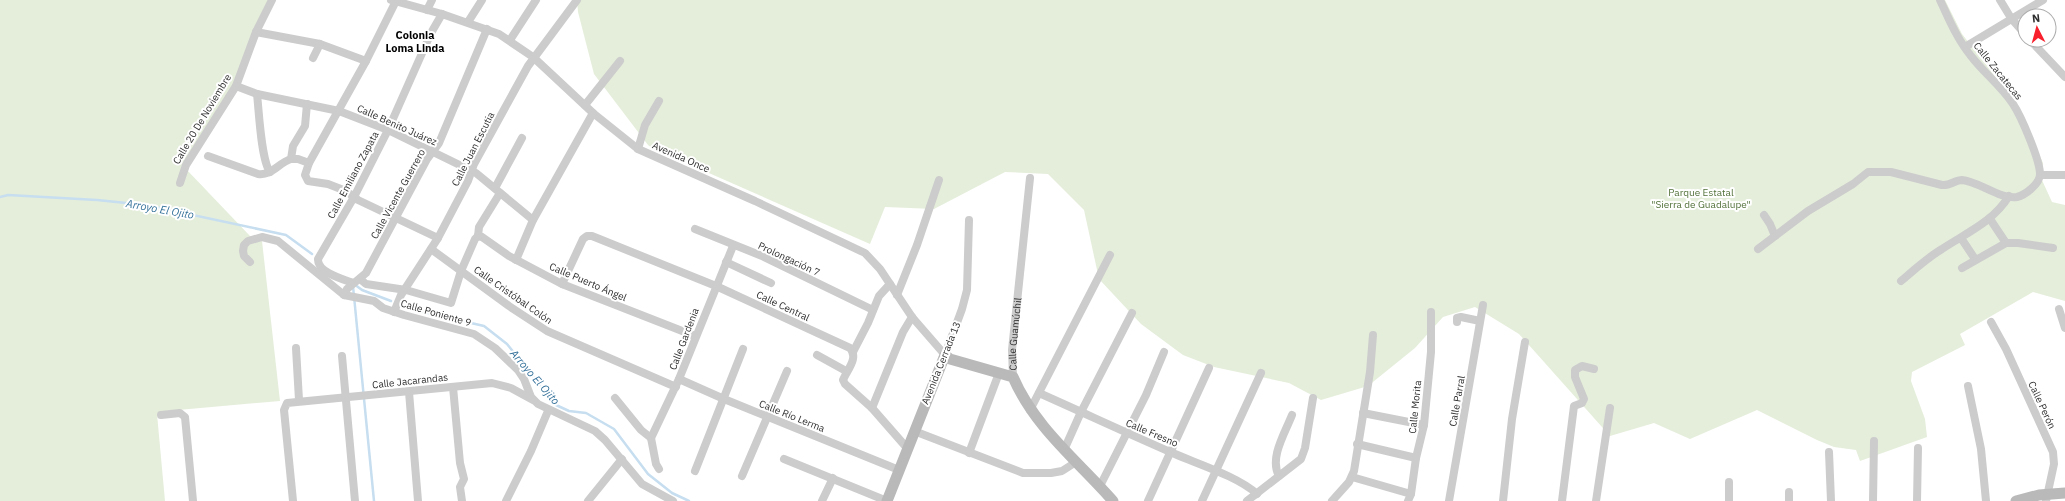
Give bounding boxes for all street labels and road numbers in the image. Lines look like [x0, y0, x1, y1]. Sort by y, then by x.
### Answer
street label: Calle Zacatecas [1971, 40, 2025, 103]
street label: Calle 20 De Noviembre [170, 71, 234, 166]
street label: Calle Benito Juárez [355, 102, 439, 149]
street label: Calle Juan Escutia [449, 109, 498, 188]
street label: Calle Emiliano Zapata [324, 128, 382, 221]
street label: Avenida Once [650, 139, 712, 176]
street label: Calle Vicente Guerrero [368, 146, 428, 241]
street label: Prolongación 7 [756, 239, 822, 279]
street label: Calle Puerto Ángel [547, 260, 629, 304]
street label: Calle Cristóbal Colón [471, 263, 555, 327]
street label: Calle Central [754, 288, 812, 324]
street label: Calle Poniente 9 [399, 297, 473, 329]
street label: Calle Guamúchil [1005, 297, 1024, 371]
street label: Calle Gardenia [666, 305, 702, 372]
street label: Avenida Cerrada 13 [918, 320, 964, 406]
street label: Calle Jacarandas [371, 371, 449, 391]
street label: Calle Parral [1446, 374, 1468, 427]
street label: Calle Morita [1406, 379, 1424, 434]
street label: Calle Perón [2025, 379, 2059, 431]
street label: Calle Río Lerma [757, 397, 827, 435]
street label: Calle Fresno [1124, 416, 1180, 450]

